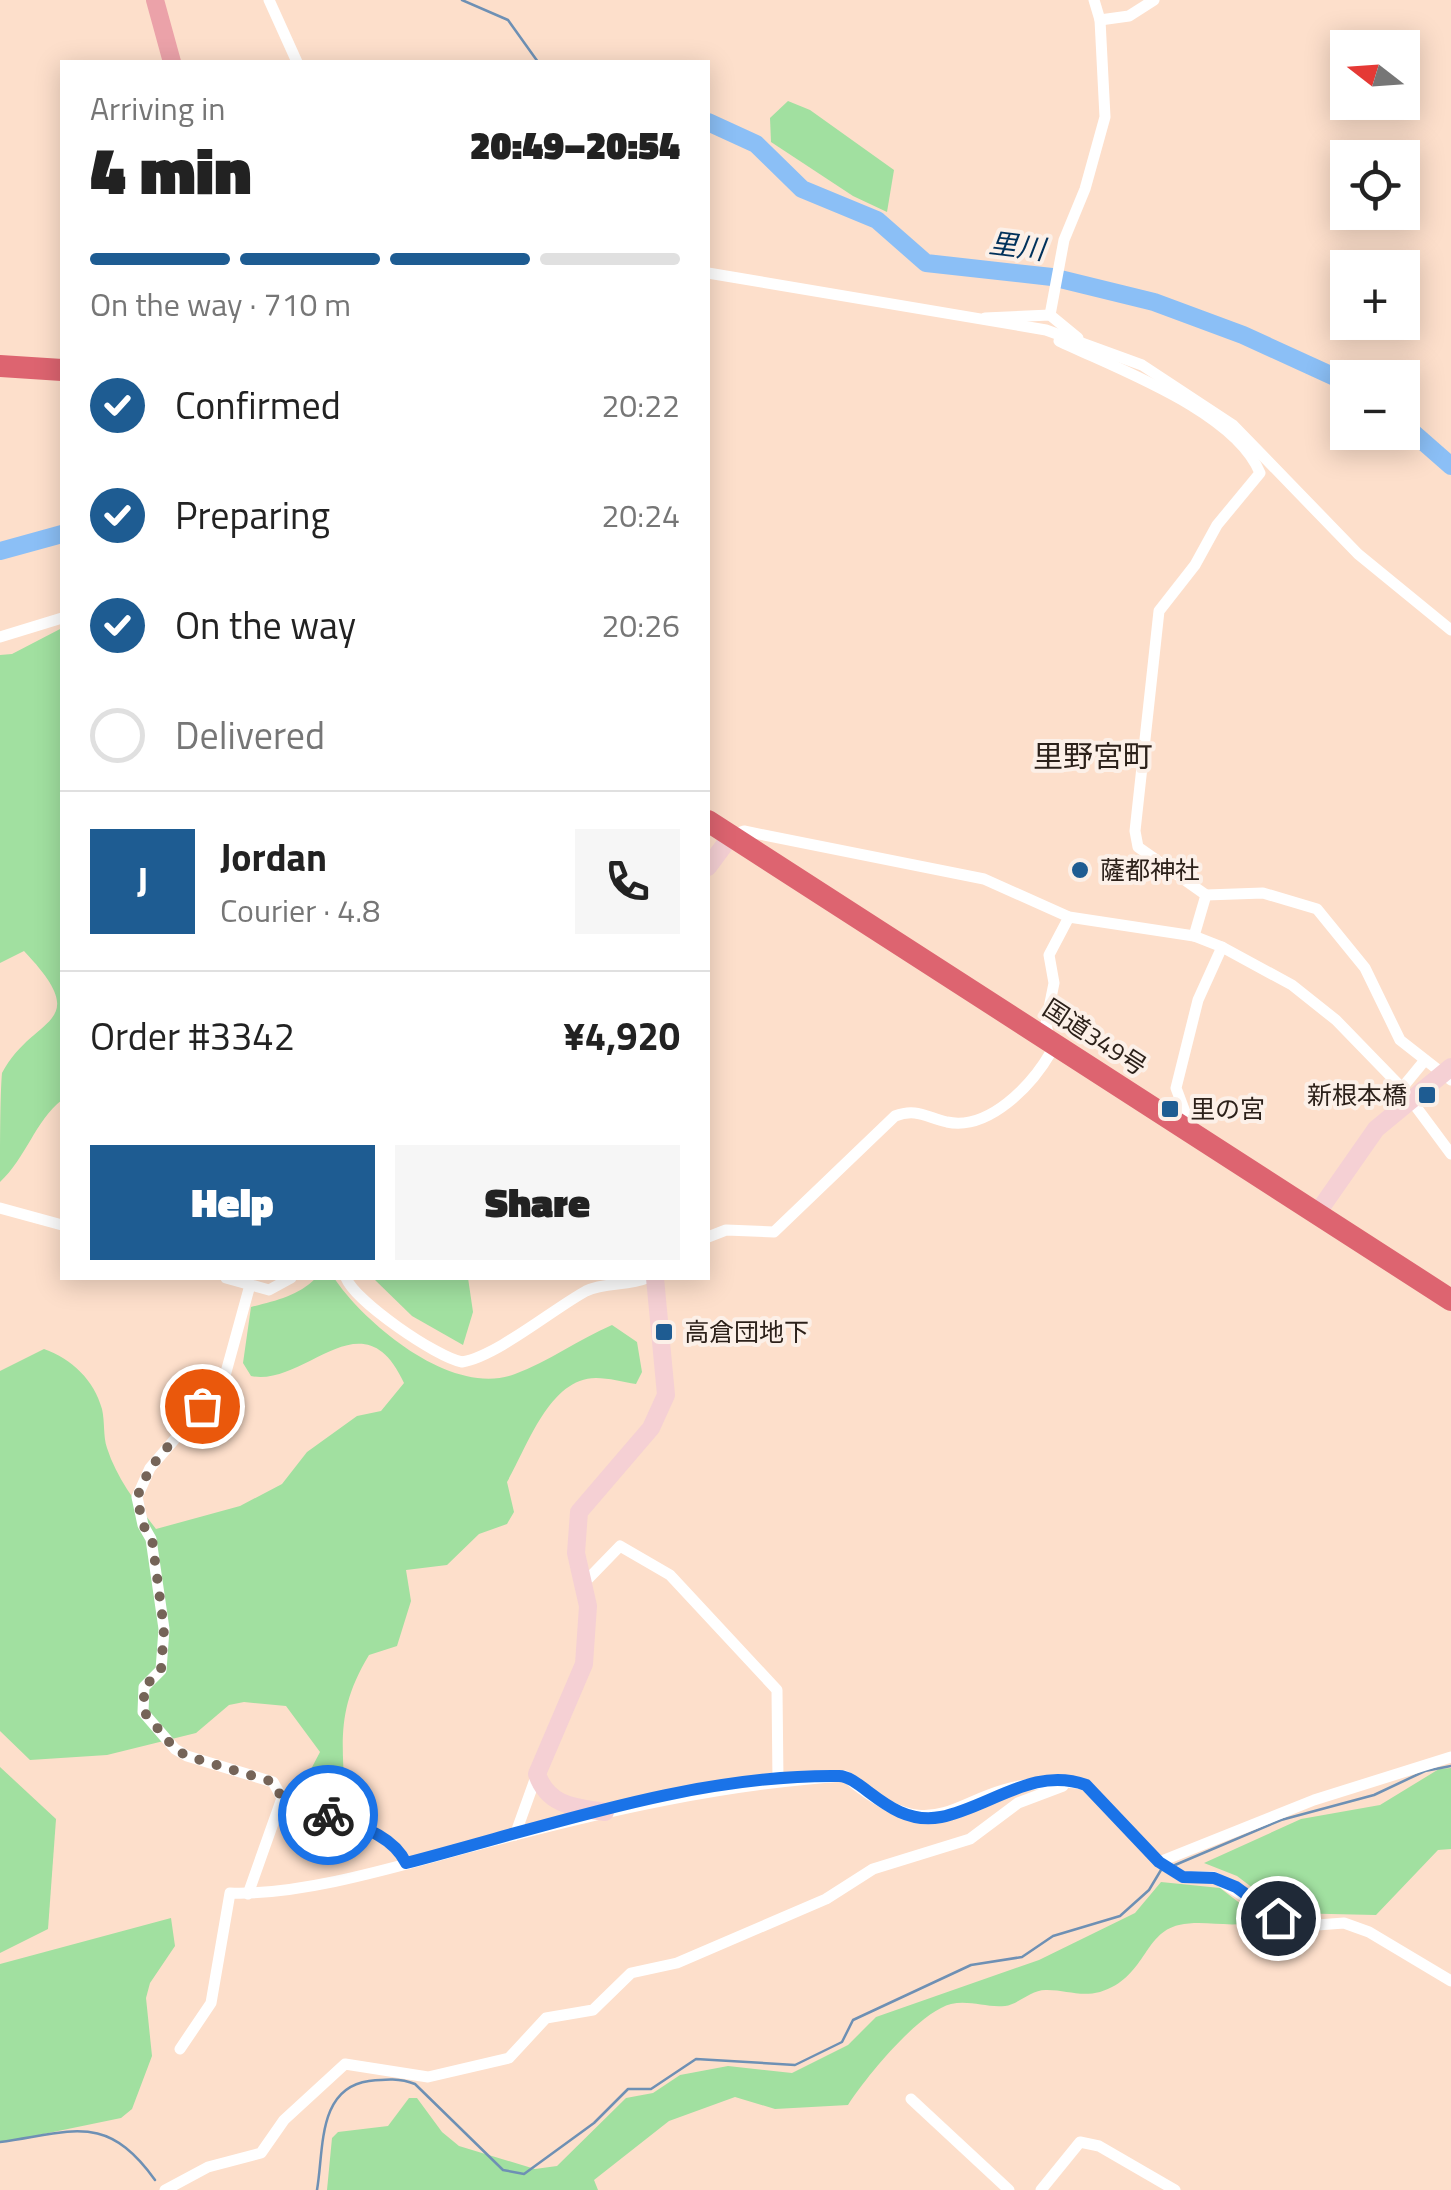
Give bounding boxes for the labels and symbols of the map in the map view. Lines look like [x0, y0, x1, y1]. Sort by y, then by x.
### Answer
north arrow [1330, 30, 1420, 120]
water label: 里川 [987, 221, 1050, 271]
district label: 里野宮町 [1033, 733, 1153, 779]
place label: 薩都神社 [1100, 851, 1200, 889]
marker: 薩都神社 [1069, 859, 1091, 881]
street label: 国道349号 [1036, 989, 1154, 1085]
place label: 新根本橋 [1307, 1076, 1407, 1114]
marker: 新根本橋 [1416, 1084, 1438, 1106]
place label: 里の宮 [1190, 1090, 1265, 1128]
marker: 里の宮 [1159, 1098, 1181, 1120]
place label: 高倉団地下 [684, 1313, 809, 1351]
marker: 高倉団地下 [653, 1321, 675, 1343]
pin [160, 1364, 245, 1449]
courier [278, 1765, 378, 1865]
pin [1236, 1876, 1321, 1961]

